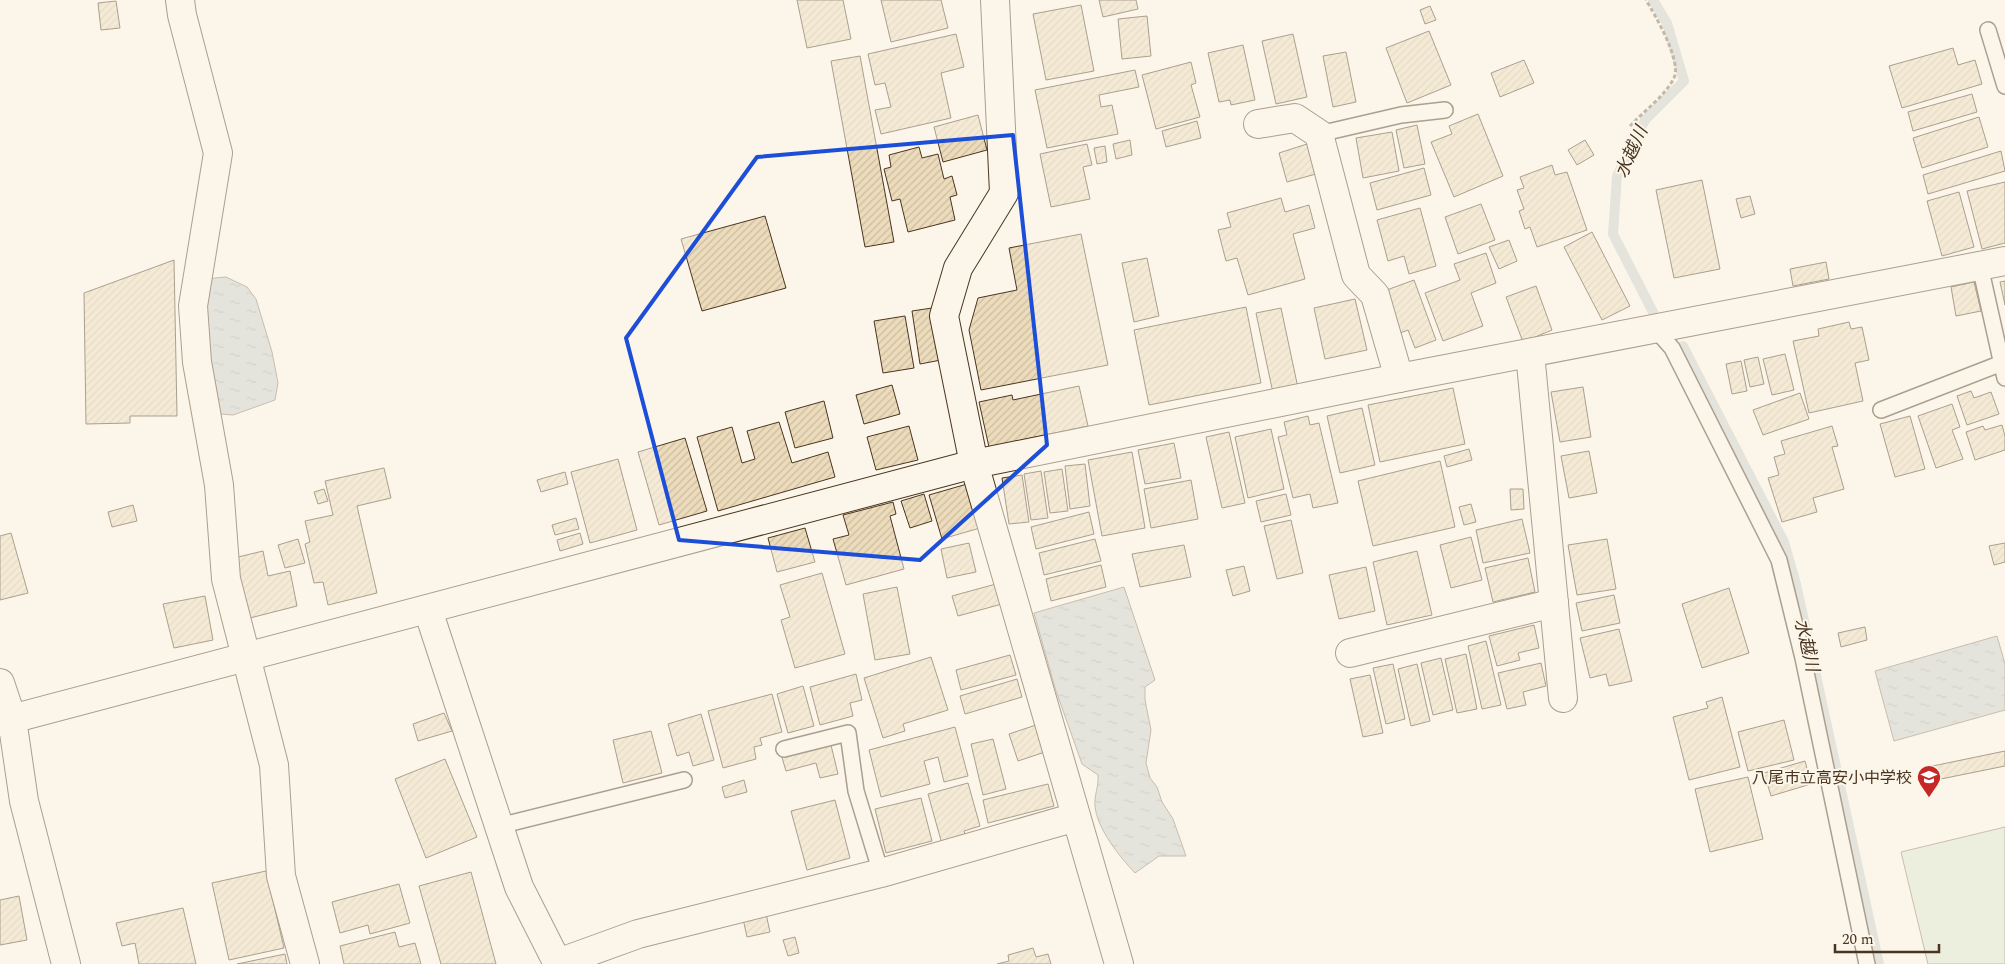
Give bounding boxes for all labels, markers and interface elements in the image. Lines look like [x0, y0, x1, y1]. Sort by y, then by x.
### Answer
water label: 水越川 [1608, 120, 1656, 182]
water label: 水越川 [1787, 616, 1826, 676]
school or university icon: 八尾市立高安小中学校 [1916, 764, 1942, 798]
place label: 八尾市立高安小中学校 [1752, 766, 1912, 790]
scale bar [1835, 922, 1939, 954]
text: 20 m [1842, 928, 1874, 951]

